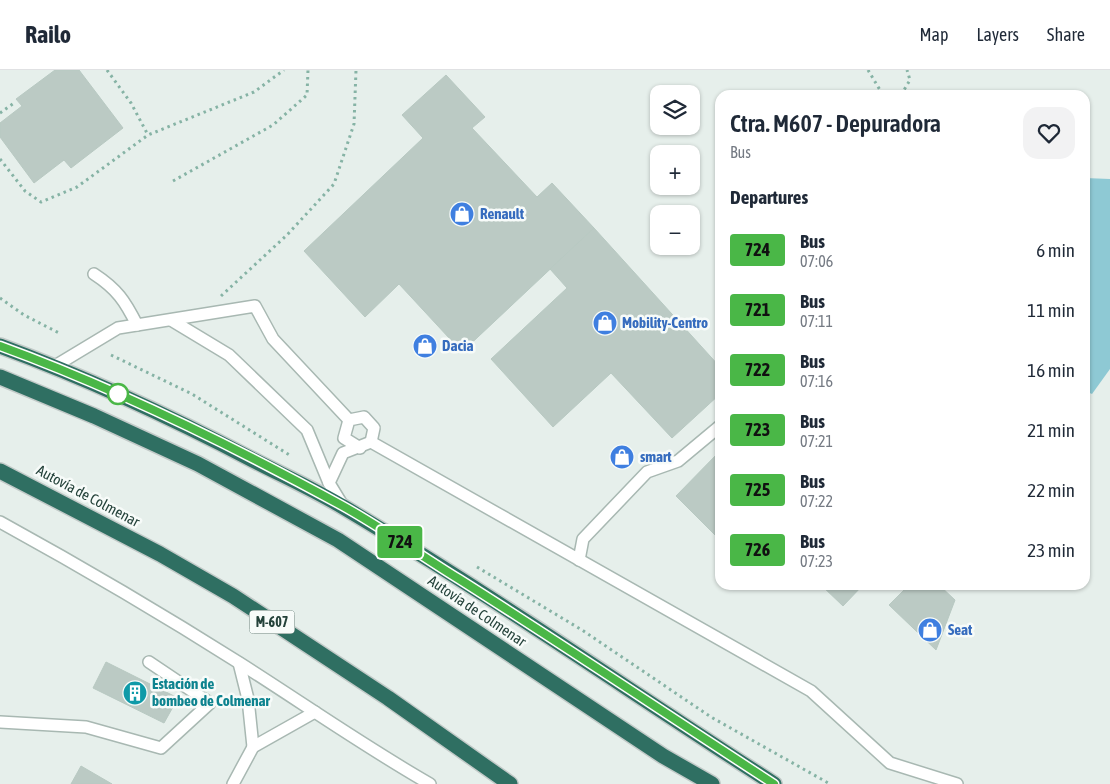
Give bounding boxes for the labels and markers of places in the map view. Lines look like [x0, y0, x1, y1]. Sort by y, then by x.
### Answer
shop icon: Renault [449, 201, 475, 227]
place label: Renault [480, 205, 525, 222]
shop icon: Mobility-Centro [592, 310, 618, 336]
place label: Mobility-Centro [622, 314, 708, 331]
shop icon: Dacia [412, 333, 438, 359]
place label: Dacia [442, 337, 473, 354]
unlabelled marker [107, 383, 129, 405]
shop icon: smart [609, 444, 635, 470]
place label: smart [640, 448, 672, 465]
shop icon: Seat [917, 617, 943, 643]
place label: Seat [948, 621, 973, 638]
place label: Estación de bombeo de Colmenar [152, 675, 271, 709]
building icon: Estación de bombeo de Colmenar [122, 680, 148, 706]

